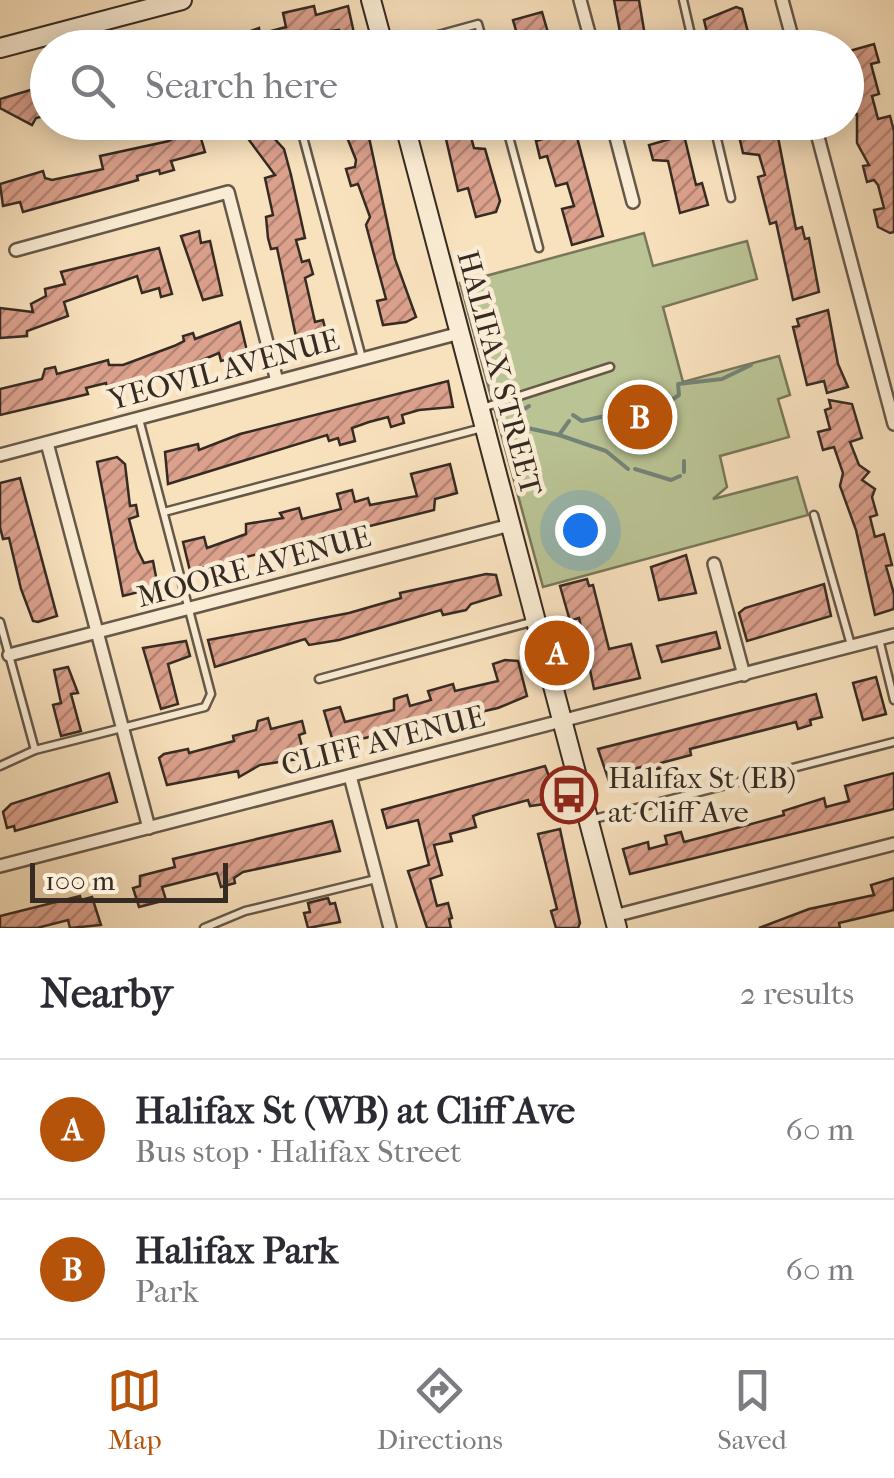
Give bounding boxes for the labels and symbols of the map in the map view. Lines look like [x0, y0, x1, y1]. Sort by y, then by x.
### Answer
street label: HALIFAX STREET [449, 247, 549, 500]
street label: YEOVIL AVENUE [104, 322, 343, 418]
pin: B [608, 380, 672, 454]
your location [555, 505, 606, 556]
street label: MOORE AVENUE [133, 519, 375, 615]
pin: A [524, 616, 590, 690]
street label: CLIFF AVENUE [278, 699, 488, 783]
place label: Halifax St (EB) at Cliff Ave [608, 761, 796, 830]
bus stop icon: Halifax St (EB) at Cliff Ave [539, 765, 599, 825]
scale bar [30, 858, 228, 903]

